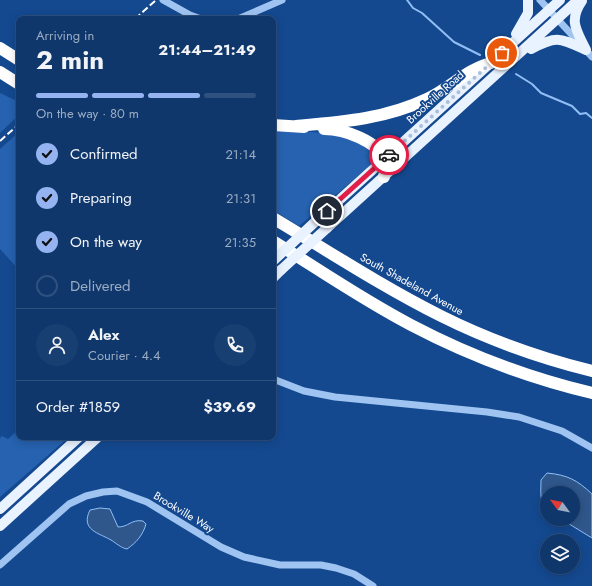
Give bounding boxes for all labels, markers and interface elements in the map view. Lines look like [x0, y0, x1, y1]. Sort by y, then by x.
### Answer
text: Arriving in [36, 26, 94, 45]
pin [485, 36, 519, 70]
text: 21:44–21:49 [158, 39, 256, 61]
text: 2 min [36, 41, 104, 79]
icon: bag [491, 42, 513, 64]
street label: Brookville Road [403, 67, 467, 127]
text: On the way · 80 m [36, 104, 139, 123]
courier [369, 135, 409, 175]
icon: check [36, 143, 58, 165]
text: Confirmed [70, 143, 138, 165]
icon: car [378, 144, 400, 166]
text: 21:14 [225, 145, 256, 164]
icon: check [36, 187, 58, 209]
text: Preparing [70, 187, 132, 209]
text: 21:31 [226, 189, 256, 208]
pin [310, 194, 344, 228]
icon: home [316, 200, 338, 222]
icon: check [36, 231, 58, 253]
text: On the way [70, 231, 142, 253]
text: 21:35 [224, 233, 256, 252]
street label: South Shadeland Avenue [357, 249, 467, 319]
text: Delivered [70, 275, 131, 297]
button: person [36, 324, 78, 366]
text: Alex [88, 324, 119, 346]
button: phone [214, 324, 256, 366]
text: Courier · 4.4 [88, 346, 161, 365]
text: Order #1859 [36, 396, 120, 418]
text: $39.69 [203, 396, 256, 418]
north arrow [540, 486, 580, 526]
map controls [540, 486, 580, 574]
street label: Brookville Way [151, 488, 218, 537]
button: layers [540, 534, 580, 574]

